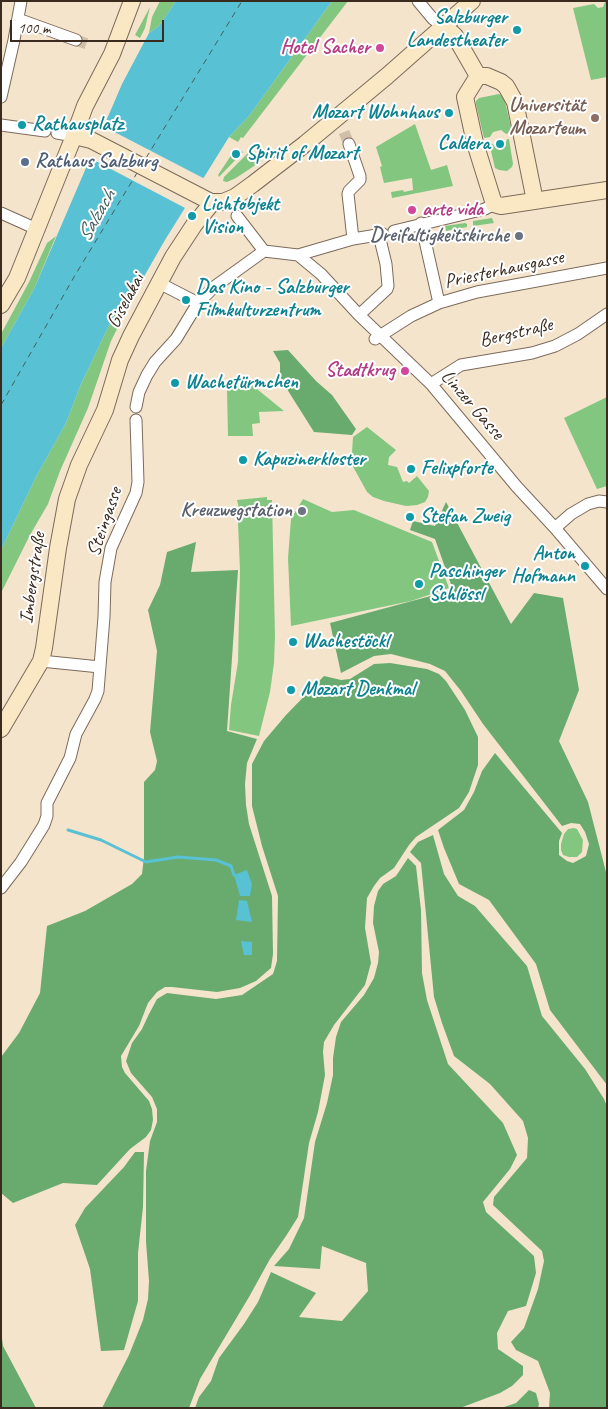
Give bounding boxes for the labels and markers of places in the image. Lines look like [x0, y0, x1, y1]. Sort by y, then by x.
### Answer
place label: Salzburger Landestheater [407, 6, 507, 53]
marker: Salzburger Landestheater [511, 24, 523, 36]
place label: Hotel Sacher [281, 36, 370, 60]
marker: Hotel Sacher [374, 42, 386, 54]
place label: Universität Mozarteum [509, 94, 585, 141]
place label: Mozart Wohnhaus [312, 101, 439, 125]
marker: Mozart Wohnhaus [443, 107, 455, 119]
marker: Universität Mozarteum [589, 112, 601, 124]
place label: Rathausplatz [32, 113, 123, 137]
marker: Rathausplatz [16, 119, 28, 131]
place label: Caldera [438, 132, 490, 156]
marker: Caldera [494, 138, 506, 150]
place label: Spirit of Mozart [246, 142, 358, 166]
marker: Spirit of Mozart [230, 148, 242, 160]
place label: Rathaus Salzburg [35, 150, 157, 174]
marker: Rathaus Salzburg [19, 156, 31, 168]
place label: Lichtobjekt Vision [202, 193, 279, 240]
place label: arte vida [422, 198, 483, 222]
marker: arte vida [406, 204, 418, 216]
marker: Lichtobjekt Vision [186, 210, 198, 222]
place label: Dreifaltigkeitskirche [370, 224, 509, 248]
marker: Dreifaltigkeitskirche [513, 230, 525, 242]
place label: Das Kino - Salzburger Filmkulturzentrum [196, 276, 349, 323]
marker: Das Kino - Salzburger Filmkulturzentrum [180, 294, 192, 306]
place label: Stadtkrug [325, 359, 395, 383]
marker: Stadtkrug [399, 365, 411, 377]
place label: Wachetürmchen [185, 371, 298, 395]
marker: Wachetürmchen [169, 377, 181, 389]
place label: Kapuzinerkloster [253, 448, 365, 472]
marker: Kapuzinerkloster [237, 454, 249, 466]
place label: Felixpforte [421, 457, 493, 481]
marker: Felixpforte [405, 463, 417, 475]
place label: Kreuzwegstation [180, 499, 292, 523]
marker: Kreuzwegstation [296, 505, 308, 517]
place label: Stefan Zweig [420, 505, 510, 529]
marker: Stefan Zweig [404, 511, 416, 523]
place label: Anton Hofmann [511, 542, 575, 589]
place label: Paschinger Schlössl [429, 560, 504, 607]
marker: Anton Hofmann [579, 560, 591, 572]
marker: Paschinger Schlössl [413, 578, 425, 590]
place label: Wachestöckl [303, 630, 389, 654]
marker: Wachestöckl [287, 636, 299, 648]
place label: Mozart Denkmal [301, 678, 414, 702]
marker: Mozart Denkmal [285, 684, 297, 696]

